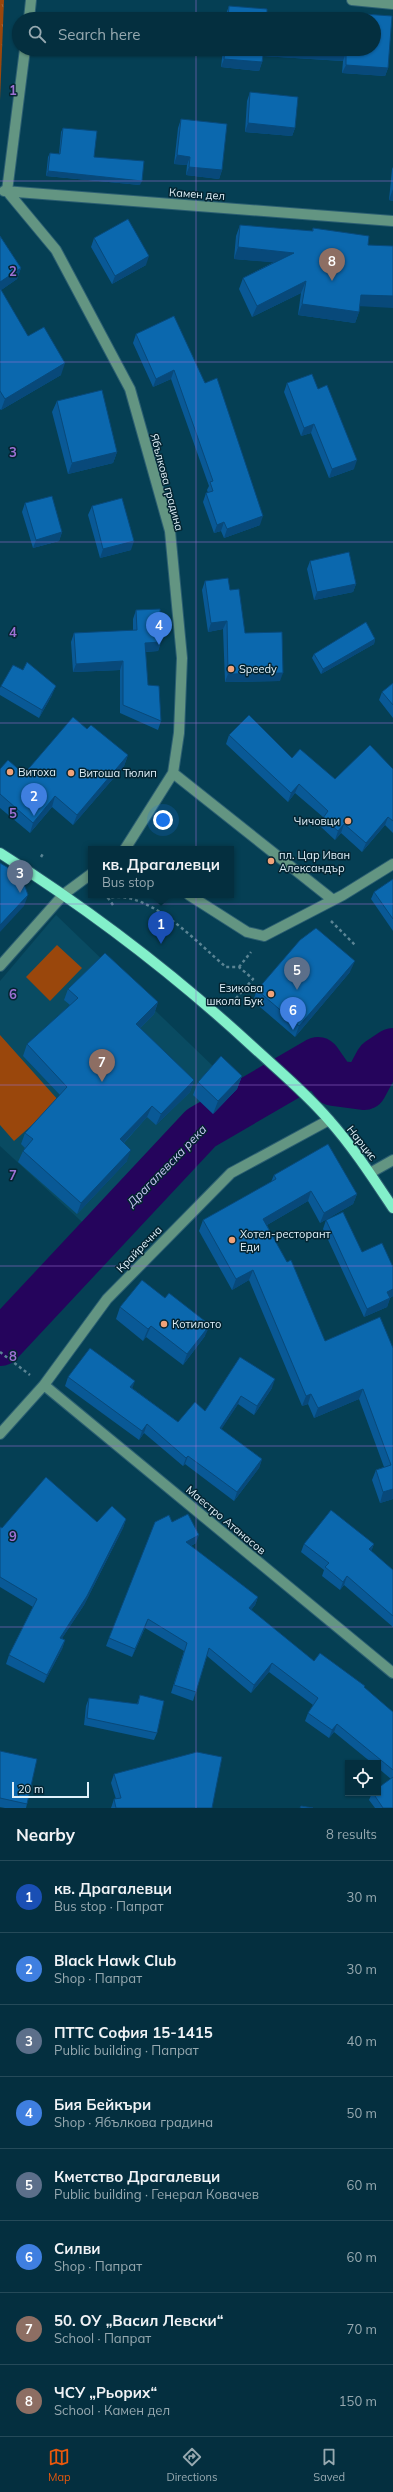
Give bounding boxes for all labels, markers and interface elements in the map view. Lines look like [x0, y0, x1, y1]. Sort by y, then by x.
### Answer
search box [12, 12, 381, 56]
icon: search [26, 23, 48, 45]
text: Search here [58, 25, 140, 44]
text: 1 [9, 82, 17, 98]
street label: Камен дел [169, 185, 225, 203]
pin: 8 [319, 248, 345, 281]
text: 2 [9, 263, 17, 279]
street label: Ябълкова градина [147, 432, 187, 532]
text: 3 [9, 444, 17, 460]
pin: 4 [146, 612, 172, 645]
text: 4 [9, 624, 17, 640]
place label: Speedy [239, 662, 277, 676]
marker: Speedy [226, 664, 236, 674]
place label: Витоха [18, 765, 56, 779]
place label: Витоша Тюлип [79, 766, 157, 780]
marker: Витоха [5, 767, 15, 777]
marker: Витоша Тюлип [66, 768, 76, 778]
pin: 2 [21, 783, 47, 816]
text: 5 [9, 805, 17, 821]
your location [153, 810, 173, 830]
place label: Чичовци [294, 814, 340, 828]
marker: Чичовци [343, 816, 353, 826]
popup [88, 846, 234, 898]
place label: пл. Цар Иван Александър [279, 848, 350, 875]
text: кв. Драгалевци [102, 855, 220, 874]
marker: пл. Цар Иван Александър [266, 856, 276, 866]
pin: 3 [7, 860, 33, 893]
text: Bus stop [102, 874, 154, 890]
pin: 1 [148, 911, 174, 944]
pin: 5 [284, 957, 310, 990]
place label: Езикова школа Бук [206, 981, 263, 1008]
text: 6 [9, 986, 17, 1002]
marker: Езикова школа Бук [266, 989, 276, 999]
pin: 6 [280, 997, 306, 1030]
pin: 7 [89, 1049, 115, 1082]
water label: Драгалевска река [123, 1122, 210, 1210]
street label: Нарцис [344, 1123, 380, 1164]
text: 7 [9, 1167, 17, 1183]
street label: Крайречна [113, 1223, 165, 1275]
place label: Хотел-ресторант Еди [240, 1227, 330, 1254]
marker: Хотел-ресторант Еди [227, 1235, 237, 1245]
place label: Котилото [172, 1317, 221, 1331]
marker: Котилото [159, 1319, 169, 1329]
text: 8 [9, 1348, 17, 1364]
street label: Маестро Атанасов [183, 1483, 269, 1557]
text: 9 [9, 1528, 17, 1544]
map controls [345, 1760, 381, 1796]
button: locate [345, 1760, 381, 1796]
scale bar [12, 1780, 89, 1799]
text: 20 m [18, 1782, 44, 1796]
text: Nearby [16, 1824, 75, 1845]
text: 8 results [326, 1826, 377, 1842]
text: кв. Драгалевци [54, 1879, 172, 1898]
text: 1 [25, 1889, 33, 1905]
text: 30 m [347, 1889, 377, 1905]
text: Bus stop · Папрат [54, 1898, 163, 1914]
text: Black Hawk Club [54, 1951, 176, 1970]
text: 2 [25, 1961, 33, 1977]
text: 30 m [347, 1961, 377, 1977]
text: Shop · Папрат [54, 1970, 142, 1986]
text: ПТТС София 15-1415 [54, 2023, 213, 2042]
text: 3 [25, 2033, 33, 2049]
text: 40 m [347, 2033, 377, 2049]
text: Public building · Папрат [54, 2042, 199, 2058]
text: Бия Бейкъри [54, 2095, 151, 2114]
text: 4 [25, 2105, 33, 2121]
text: 50 m [347, 2105, 377, 2121]
text: Shop · Ябълкова градина [54, 2114, 213, 2130]
text: Кметство Драгалевци [54, 2167, 220, 2186]
text: 5 [25, 2177, 33, 2193]
text: 60 m [347, 2177, 377, 2193]
text: Public building · Генерал Ковачев [54, 2186, 259, 2202]
text: Силви [54, 2239, 101, 2258]
text: 6 [25, 2249, 33, 2265]
text: 60 m [347, 2249, 377, 2265]
text: Shop · Папрат [54, 2258, 142, 2274]
text: 50. ОУ „Васил Левски“ [54, 2311, 223, 2330]
text: 7 [25, 2321, 33, 2337]
text: 70 m [347, 2321, 377, 2337]
text: School · Папрат [54, 2330, 151, 2346]
text: ЧСУ „Рьорих“ [54, 2383, 157, 2402]
text: 8 [25, 2393, 33, 2409]
text: 150 m [339, 2393, 377, 2409]
text: School · Камен дел [54, 2402, 170, 2418]
tab: Map [48, 2446, 71, 2484]
tab: Directions [167, 2446, 217, 2484]
tab: Saved [313, 2446, 345, 2484]

